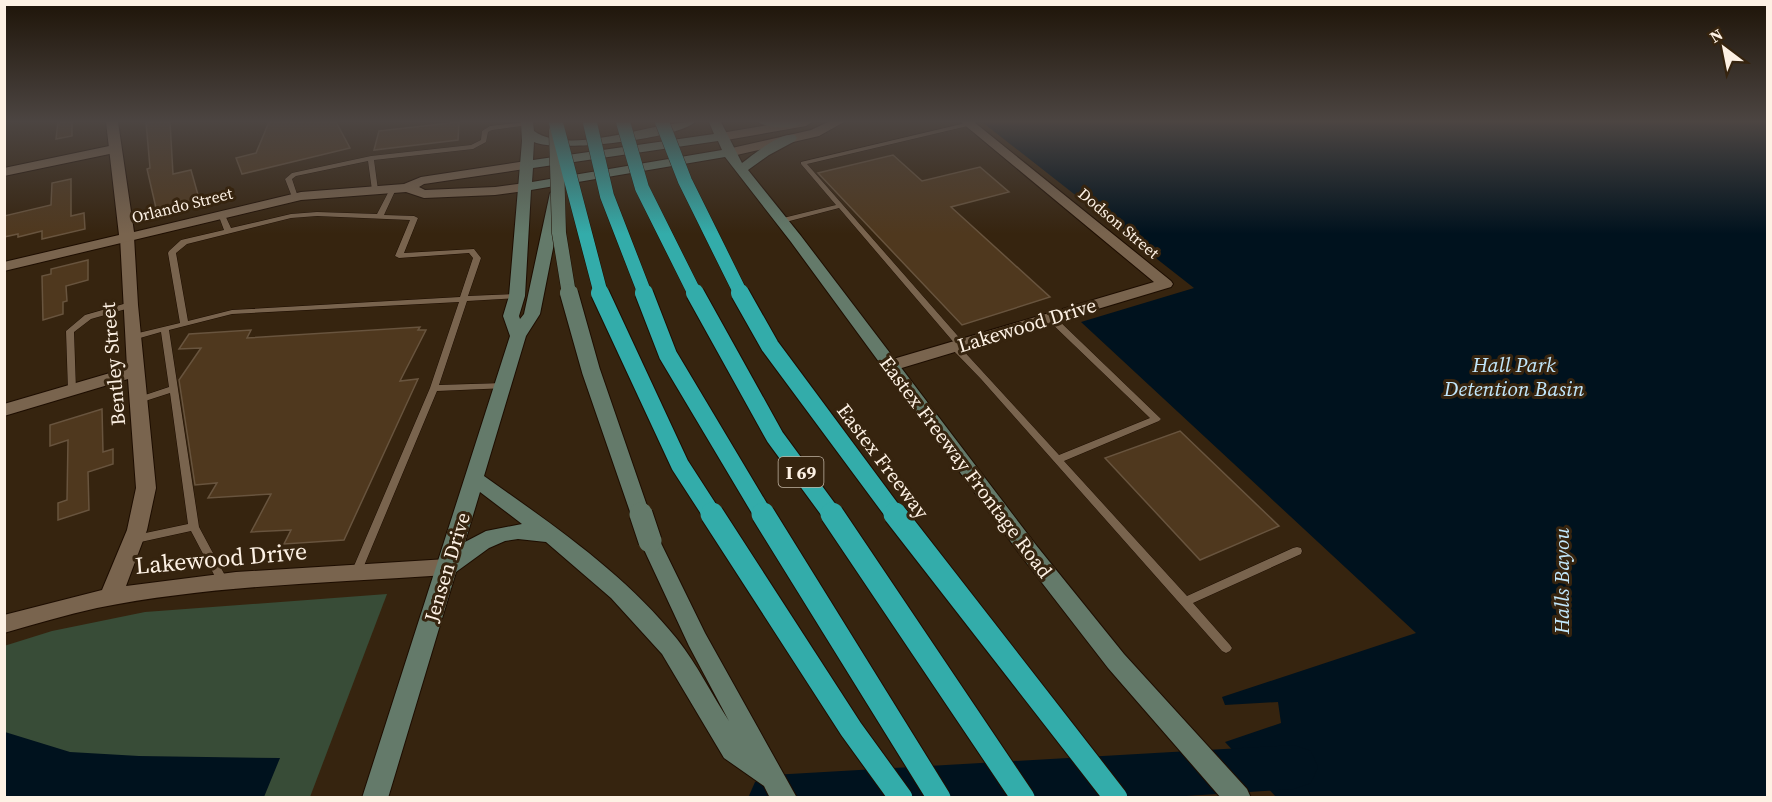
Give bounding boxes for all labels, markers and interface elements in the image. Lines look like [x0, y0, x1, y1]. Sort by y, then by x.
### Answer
north arrow [1694, 18, 1754, 78]
text: N [1705, 23, 1727, 48]
street label: Orlando Street [129, 182, 236, 228]
street label: Dodson Street [1074, 183, 1165, 264]
street label: Lakewood Drive [954, 291, 1100, 359]
street label: Bentley Street [94, 301, 132, 427]
street label: Eastex Freeway Frontage Road [873, 350, 1059, 584]
water label: Hall Park Detention Basin [1443, 350, 1584, 403]
street label: Eastex Freeway [830, 398, 936, 525]
road number: I 69 [778, 457, 824, 487]
street label: Jensen Drive [417, 509, 477, 626]
water label: Halls Bayou [1547, 528, 1576, 635]
street label: Lakewood Drive [134, 534, 308, 582]

